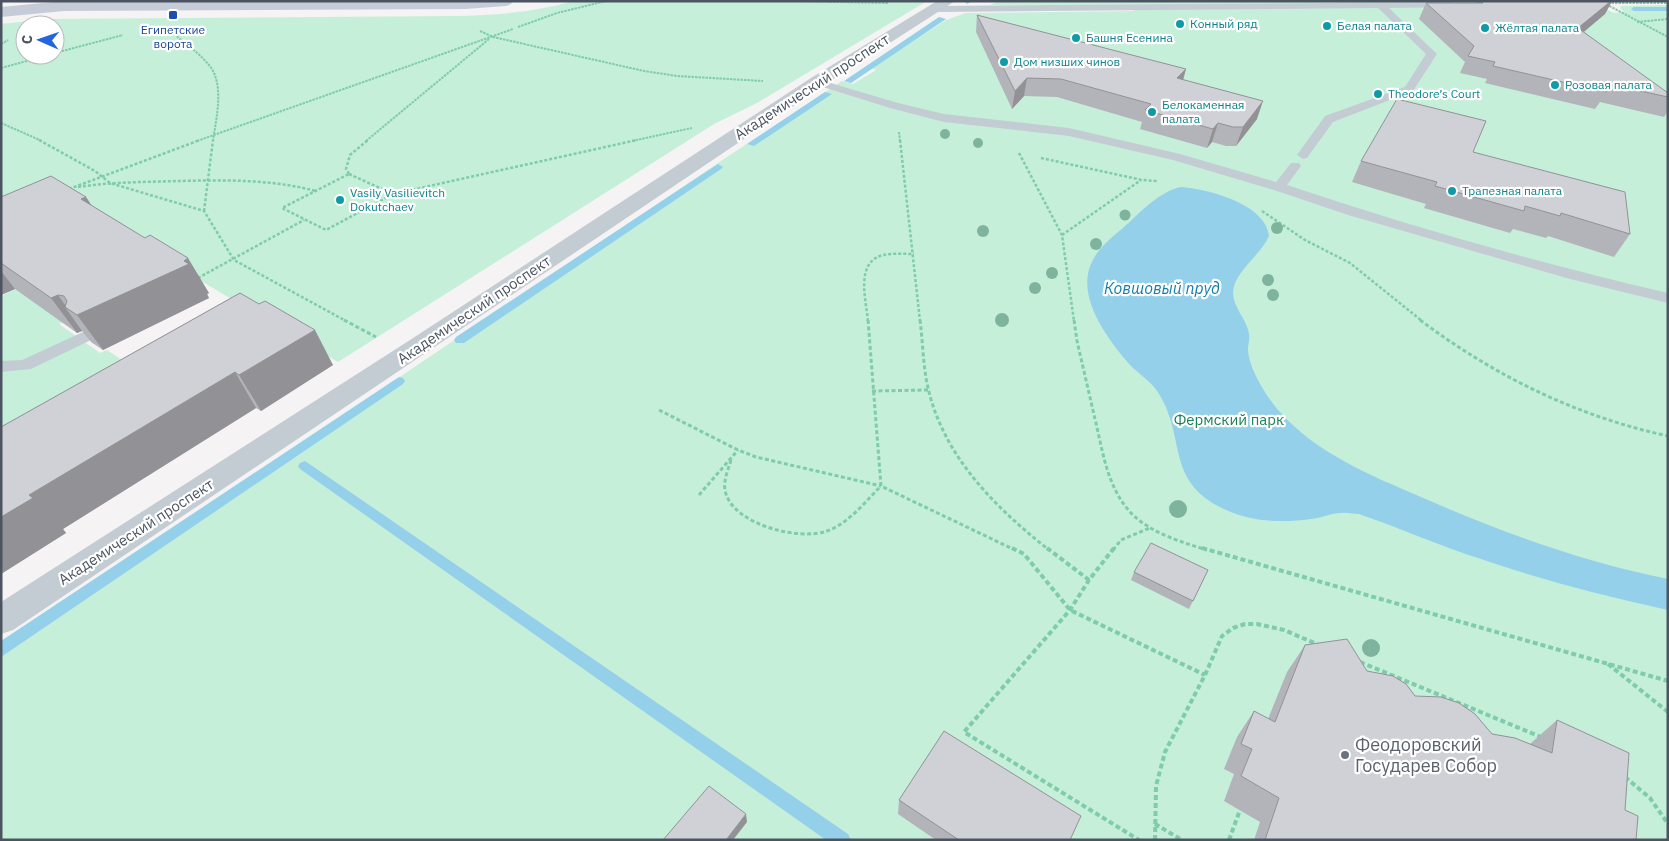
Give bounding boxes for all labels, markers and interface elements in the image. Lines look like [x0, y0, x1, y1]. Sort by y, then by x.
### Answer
marker: Египетские ворота [167, 9, 179, 21]
north arrow [15, 15, 65, 65]
place label: Конный ряд [1190, 16, 1258, 31]
marker: Конный ряд [1174, 18, 1186, 30]
place label: Белая палата [1337, 18, 1413, 33]
marker: Белая палата [1321, 20, 1333, 32]
place label: Жёлтая палата [1495, 20, 1580, 35]
place label: Египетские ворота [141, 22, 206, 51]
marker: Жёлтая палата [1479, 22, 1491, 34]
street label: Академический проспект [731, 29, 893, 144]
place label: Башня Есенина [1086, 30, 1174, 45]
marker: Башня Есенина [1070, 32, 1082, 44]
text: С [18, 35, 36, 44]
place label: Дом низших чинов [1014, 54, 1120, 69]
marker: Дом низших чинов [998, 56, 1010, 68]
place label: Розовая палата [1565, 77, 1653, 92]
marker: Розовая палата [1549, 79, 1561, 91]
place label: Theodore’s Court [1388, 86, 1480, 101]
marker: Theodore’s Court [1372, 88, 1384, 100]
place label: Белокаменная палата [1162, 97, 1245, 126]
marker: Белокаменная палата [1146, 106, 1158, 118]
place label: Трапезная палата [1462, 183, 1563, 198]
place label: Vasily Vasilievitch Dokutchaev [350, 185, 445, 214]
marker: Трапезная палата [1446, 185, 1458, 197]
marker: Vasily Vasilievitch Dokutchaev [334, 194, 346, 206]
street label: Академический проспект [393, 251, 554, 368]
water label: Ковшовый пруд [1104, 278, 1220, 298]
park label: Фермский парк [1174, 410, 1284, 429]
street label: Академический проспект [55, 474, 217, 589]
place label: Феодоровский Государев Собор [1355, 733, 1497, 777]
marker: Феодоровский Государев Собор [1339, 749, 1351, 761]

